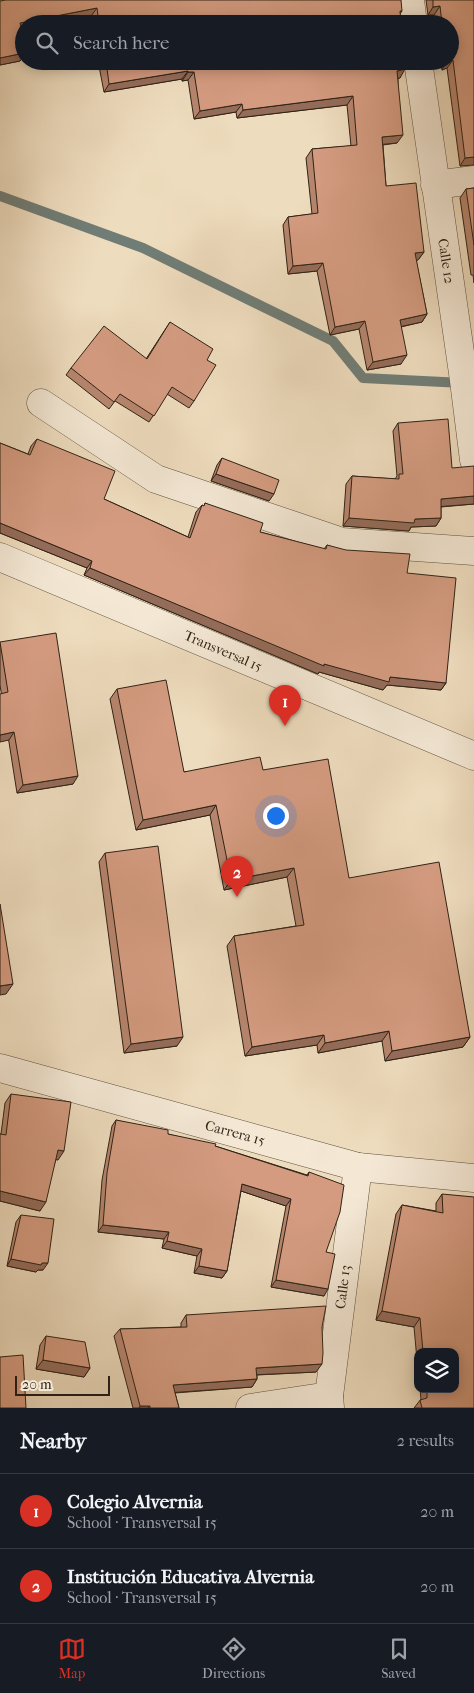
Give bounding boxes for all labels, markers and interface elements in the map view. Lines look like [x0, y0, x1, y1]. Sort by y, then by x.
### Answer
search box [15, 15, 459, 70]
icon: search [33, 29, 61, 57]
text: Search here [73, 32, 169, 54]
street label: Calle 12 [434, 237, 458, 285]
street label: Transversal 15 [181, 627, 265, 675]
pin: 1 [269, 685, 301, 726]
your location [263, 803, 289, 829]
pin: 2 [221, 856, 253, 897]
street label: Carrera 15 [203, 1117, 267, 1149]
street label: Calle 13 [332, 1264, 354, 1310]
map controls [414, 1348, 459, 1393]
button: layers [414, 1348, 459, 1393]
scale bar [15, 1373, 110, 1396]
text: 20 m [22, 1376, 52, 1393]
text: Nearby [20, 1429, 86, 1453]
text: 2 results [397, 1431, 454, 1450]
text: Colegio Alvernia [67, 1491, 203, 1513]
text: 1 [33, 1502, 39, 1521]
text: 20 m [420, 1502, 454, 1521]
text: School · Transversal 15 [67, 1513, 217, 1532]
text: Institución Educativa Alvernia [67, 1566, 314, 1588]
text: 2 [32, 1577, 40, 1596]
text: 20 m [420, 1577, 454, 1596]
text: School · Transversal 15 [67, 1588, 217, 1607]
tab: Map [58, 1635, 86, 1682]
tab: Directions [202, 1635, 265, 1682]
tab: Saved [381, 1635, 416, 1682]

